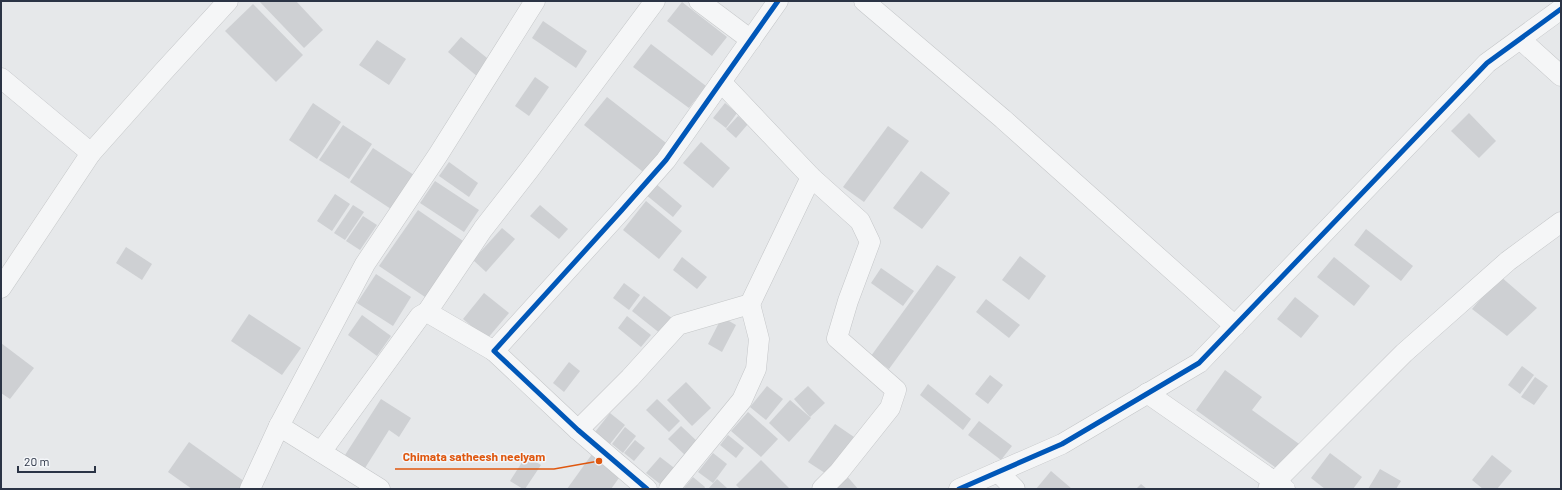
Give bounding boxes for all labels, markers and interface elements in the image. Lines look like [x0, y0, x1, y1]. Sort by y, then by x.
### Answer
callout: Chimata satheesh neelyam [395, 445, 554, 469]
scale bar [18, 448, 95, 474]
text: Chimata satheesh neelyam [403, 449, 545, 463]
text: 20 m [24, 454, 50, 468]

